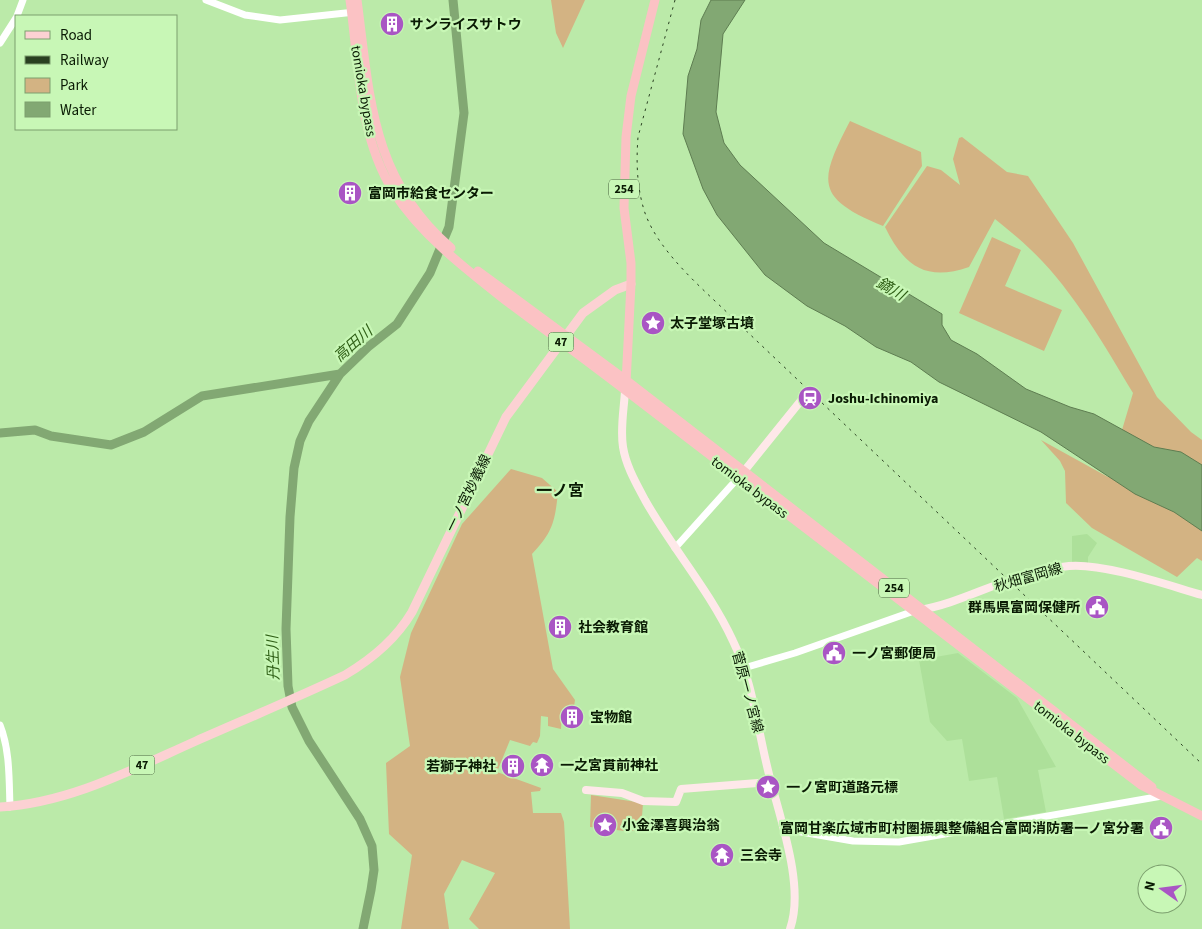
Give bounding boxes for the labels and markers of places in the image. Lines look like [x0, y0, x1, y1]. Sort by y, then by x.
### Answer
building icon: サンライスサトウ [379, 11, 405, 37]
place label: サンライスサトウ [410, 15, 522, 35]
building icon: 富岡市給食センター [337, 180, 363, 206]
place label: 富岡市給食センター [368, 184, 494, 204]
place icon: 太子堂塚古墳 [640, 310, 666, 336]
place label: 太子堂塚古墳 [670, 314, 754, 334]
station icon: Joshu-Ichinomiya [797, 385, 823, 411]
place label: Joshu-Ichinomiya [828, 389, 938, 409]
public building icon: 群馬県富岡保健所 [1084, 594, 1110, 620]
place label: 群馬県富岡保健所 [968, 598, 1080, 618]
building icon: 社会教育館 [547, 614, 573, 640]
place label: 社会教育館 [578, 618, 648, 638]
public building icon: 一ノ宮郵便局 [821, 640, 847, 666]
place label: 一ノ宮郵便局 [852, 644, 936, 664]
building icon: 宝物館 [559, 704, 585, 730]
place label: 宝物館 [590, 708, 632, 728]
temple icon: 一之宮貫前神社 [529, 752, 555, 778]
building icon: 若獅子神社 [500, 753, 526, 779]
place label: 一之宮貫前神社 [560, 756, 658, 776]
place label: 若獅子神社 [426, 757, 496, 777]
place icon: 一ノ宮町道路元標 [755, 774, 781, 800]
place label: 一ノ宮町道路元標 [786, 778, 898, 798]
place icon: 小金澤喜興治翁 [592, 812, 618, 838]
public building icon: 富岡甘楽広域市町村圏振興整備組合富岡消防署一ノ宮分署 [1148, 815, 1174, 841]
place label: 小金澤喜興治翁 [622, 816, 720, 836]
place label: 富岡甘楽広域市町村圏振興整備組合富岡消防署一ノ宮分署 [780, 819, 1144, 839]
temple icon: 三会寺 [709, 842, 735, 868]
place label: 三会寺 [740, 846, 782, 866]

